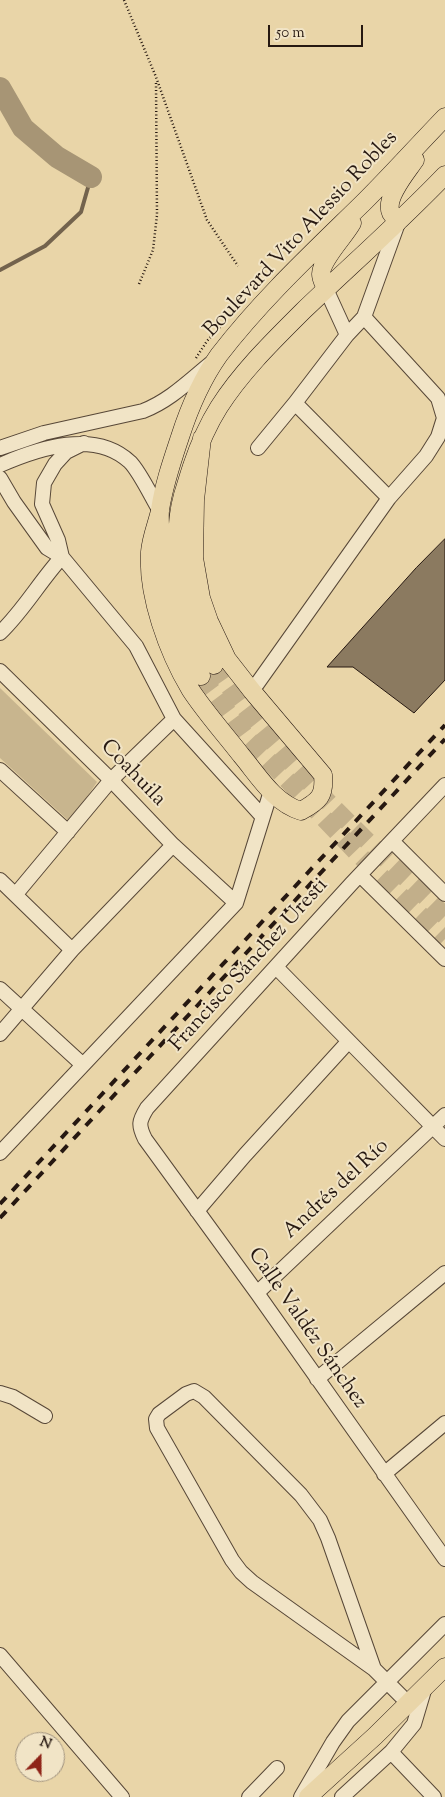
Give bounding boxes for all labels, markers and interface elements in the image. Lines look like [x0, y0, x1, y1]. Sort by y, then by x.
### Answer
scale bar [270, 15, 365, 47]
text: 50 m [276, 23, 305, 44]
street label: Boulevard Vito Alessio Robles [200, 127, 404, 343]
street label: Coahuila [94, 735, 170, 813]
street label: Francisco Sánchez Uresti [166, 874, 334, 1058]
street label: Andrés del Río [279, 1135, 395, 1245]
street label: Calle Valdéz Sánchez [241, 1244, 371, 1414]
north arrow [15, 1732, 65, 1782]
text: N [36, 1733, 54, 1755]

